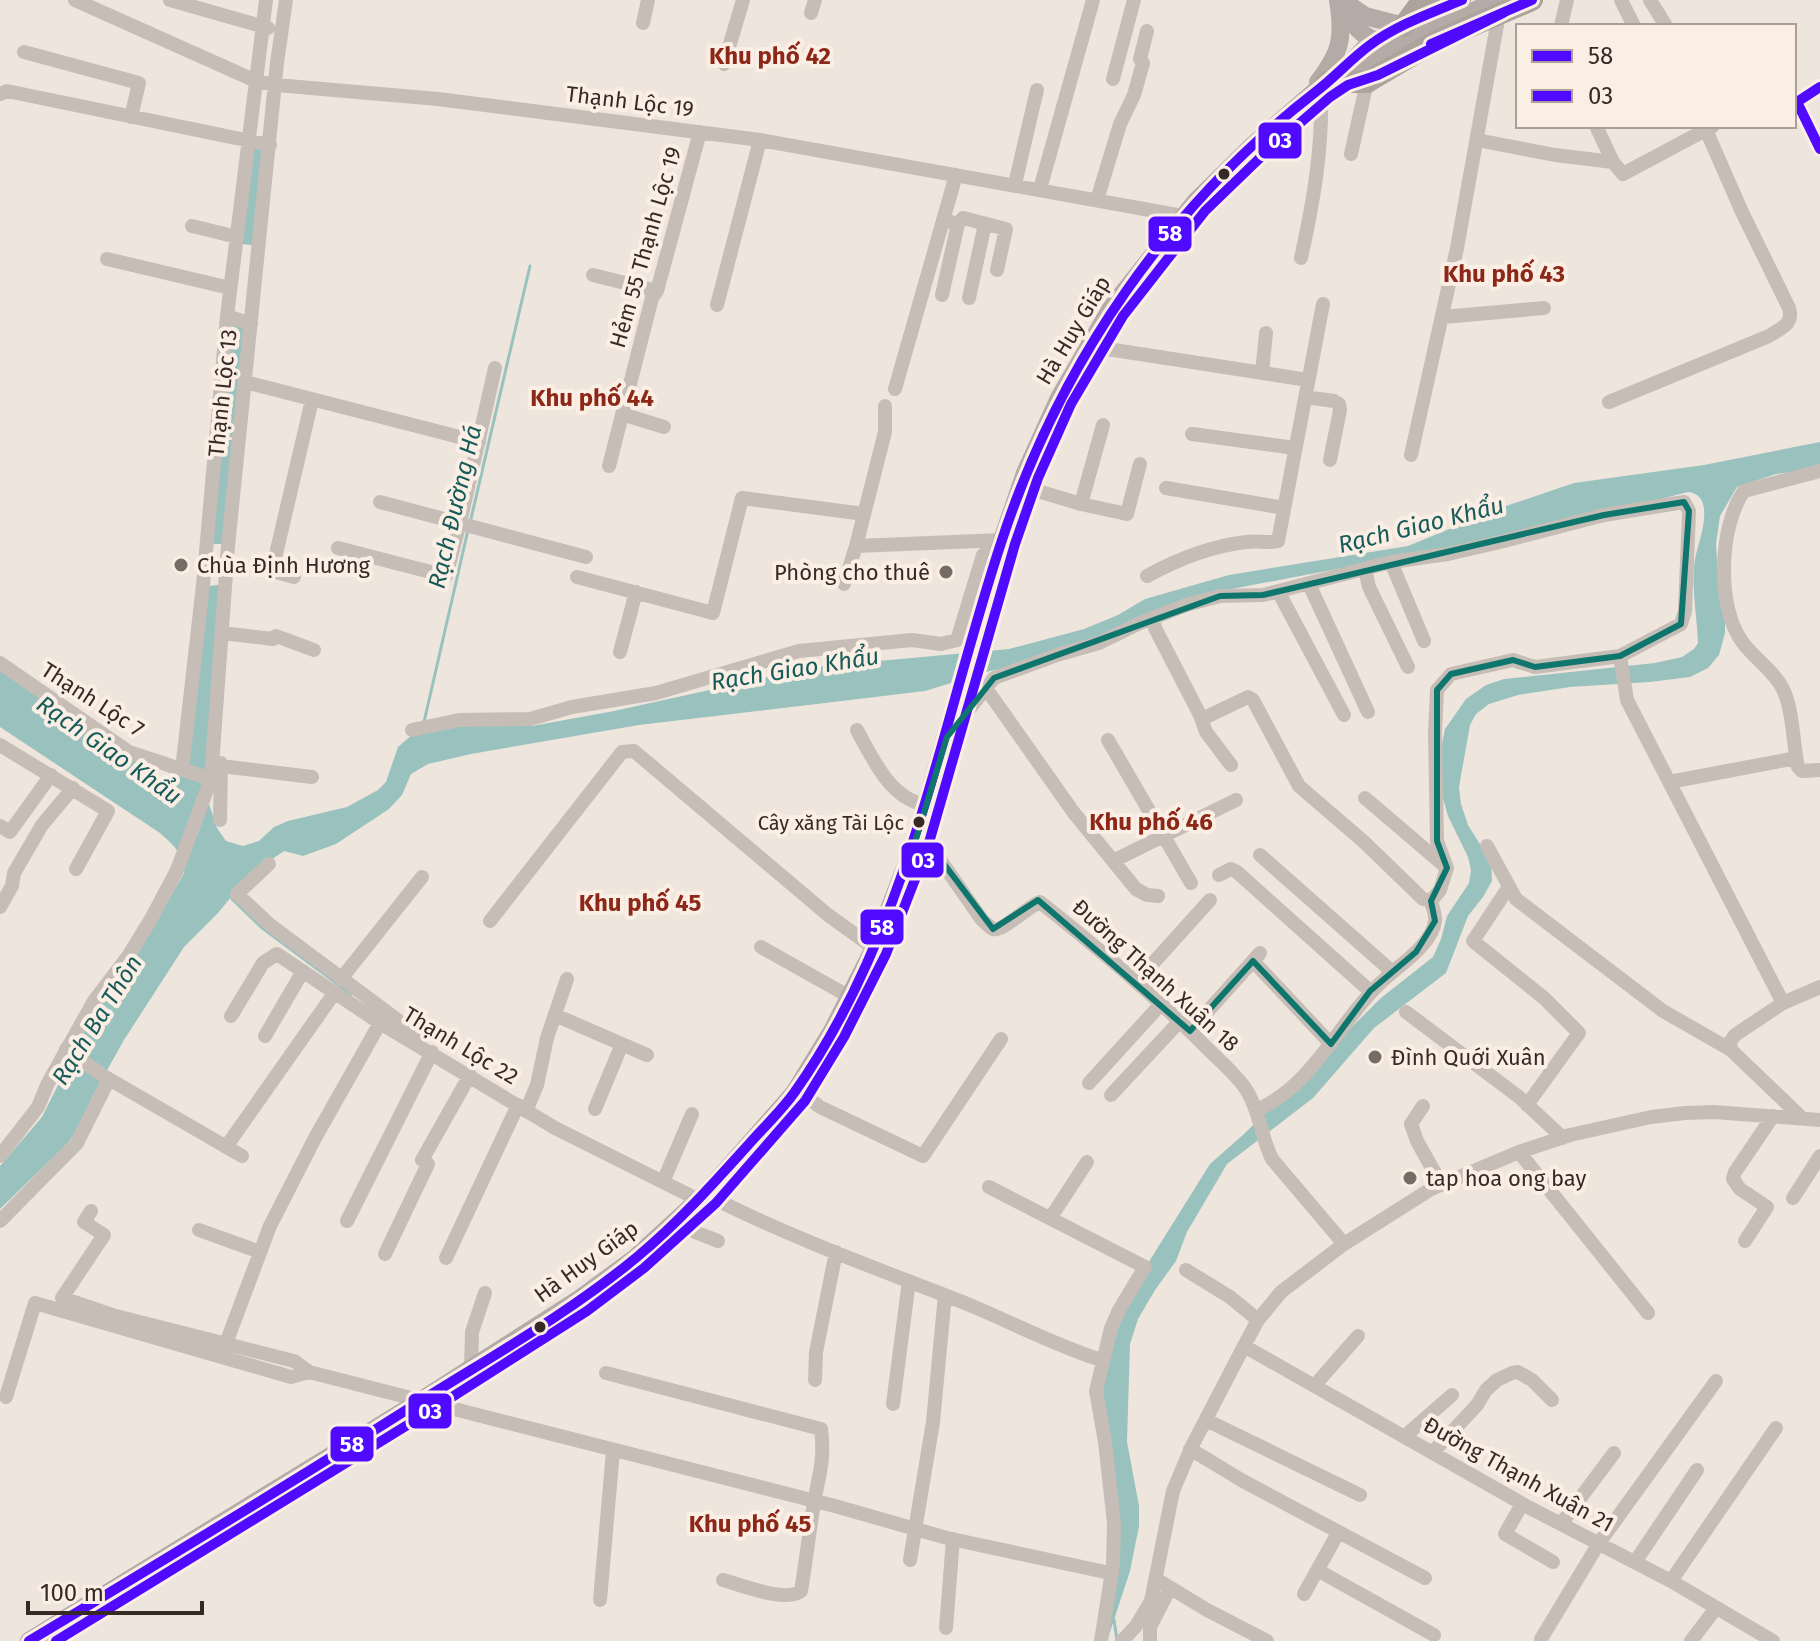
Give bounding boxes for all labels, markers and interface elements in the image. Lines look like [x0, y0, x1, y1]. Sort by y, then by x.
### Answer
legend [1516, 24, 1796, 128]
district label: Khu phố 42 [709, 40, 831, 70]
text: 58 [1588, 42, 1613, 70]
street label: Thạnh Lộc 19 [565, 80, 695, 123]
text: 03 [1588, 82, 1613, 110]
line badge: 03 [1257, 121, 1303, 160]
text: 03 [1268, 127, 1292, 154]
street label: Hẻm 55 Thạnh Lộc 19 [604, 143, 687, 351]
unlabelled marker [1216, 166, 1232, 182]
line badge: 58 [1147, 215, 1193, 253]
text: 58 [1158, 220, 1183, 247]
district label: Khu phố 43 [1443, 258, 1565, 288]
street label: Hà Huy Giáp [1030, 271, 1116, 390]
street label: Thạnh Lộc 13 [202, 328, 243, 458]
district label: Khu phố 44 [530, 382, 654, 412]
water label: Rạch Đường Há [423, 423, 487, 591]
water label: Rạch Giao Khẩu [1335, 490, 1507, 559]
place label: Chùa Định Hương [197, 552, 371, 579]
marker: Chùa Định Hương [172, 556, 190, 574]
place label: Phòng cho thuê [774, 559, 930, 586]
marker: Phòng cho thuê [937, 563, 955, 581]
water label: Rạch Giao Khẩu [709, 641, 881, 696]
street label: Thạnh Lộc 7 [36, 656, 149, 743]
water label: Rạch Giao Khẩu [31, 689, 187, 810]
district label: Khu phố 46 [1089, 806, 1213, 836]
place label: Cây xăng Tài Lộc [758, 811, 904, 835]
marker: Cây xăng Tài Lộc [911, 814, 927, 830]
line badge: 03 [900, 841, 945, 879]
text: 03 [911, 847, 935, 874]
district label: Khu phố 45 [579, 887, 701, 917]
street label: Đường Thạnh Xuân 18 [1067, 893, 1245, 1057]
line badge: 58 [859, 908, 905, 946]
text: 58 [870, 914, 895, 941]
water label: Rạch Ba Thôn [46, 950, 148, 1090]
street label: Thạnh Lộc 22 [398, 1001, 523, 1090]
place label: Đình Quới Xuân [1391, 1044, 1546, 1071]
marker: Đình Quới Xuân [1366, 1048, 1384, 1066]
place label: tap hoa ong bay [1426, 1165, 1586, 1192]
marker: tap hoa ong bay [1401, 1169, 1419, 1187]
street label: Hà Huy Giáp [529, 1215, 644, 1308]
unlabelled marker [532, 1319, 548, 1335]
line badge: 03 [407, 1392, 453, 1430]
text: 03 [418, 1398, 442, 1425]
street label: Đường Thạnh Xuân 21 [1419, 1411, 1619, 1538]
line badge: 58 [329, 1425, 375, 1463]
text: 58 [340, 1431, 365, 1458]
district label: Khu phố 45 [689, 1508, 811, 1538]
scale bar [28, 1565, 202, 1615]
text: 100 m [40, 1579, 104, 1607]

